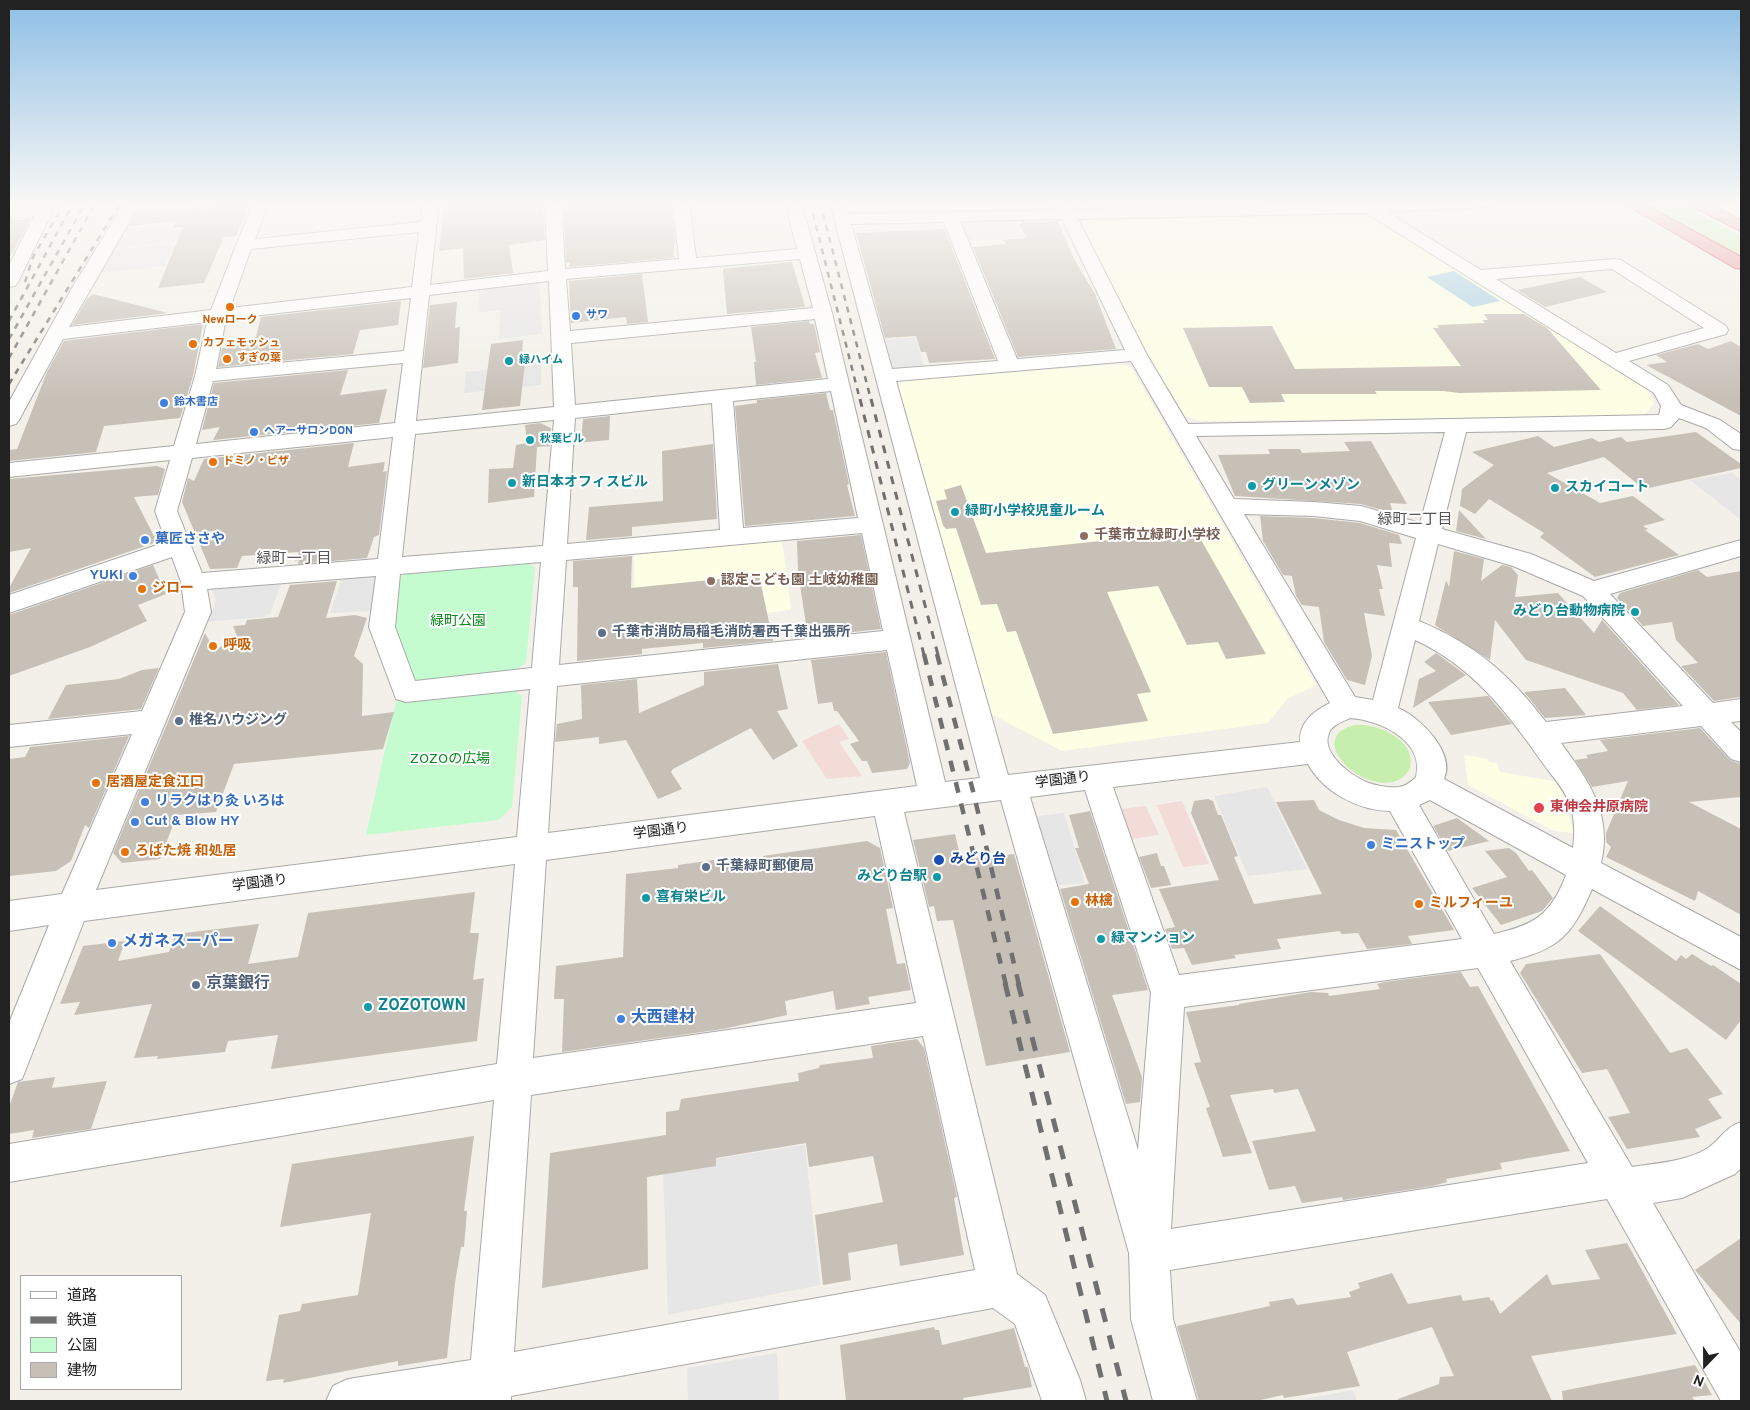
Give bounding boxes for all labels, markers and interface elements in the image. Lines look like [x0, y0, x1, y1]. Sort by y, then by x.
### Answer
marker: Newローク [224, 301, 236, 313]
place label: サワ [586, 309, 608, 323]
marker: サワ [570, 310, 582, 322]
place label: Newローク [202, 314, 258, 328]
place label: カフェモッシュ [203, 337, 280, 351]
marker: カフェモッシュ [187, 338, 199, 350]
place label: すぎの葉 [237, 352, 281, 366]
marker: すぎの葉 [221, 353, 233, 365]
place label: 緑ハイム [519, 354, 563, 368]
marker: 緑ハイム [503, 355, 515, 367]
place label: 鈴木書店 [174, 396, 218, 410]
marker: 鈴木書店 [158, 397, 170, 409]
place label: ヘアーサロンDON [264, 425, 353, 439]
marker: ヘアーサロンDON [248, 426, 260, 438]
place label: 秋葉ビル [540, 433, 584, 447]
marker: 秋葉ビル [524, 434, 536, 446]
place label: ドミノ・ピザ [223, 455, 289, 469]
marker: ドミノ・ピザ [207, 456, 219, 468]
place label: 新日本オフィスビル [522, 475, 648, 491]
marker: 新日本オフィスビル [506, 477, 518, 489]
place label: グリーンメゾン [1262, 478, 1360, 494]
marker: グリーンメゾン [1246, 480, 1258, 492]
place label: スカイコート [1565, 480, 1649, 496]
marker: スカイコート [1549, 482, 1561, 494]
place label: 緑町小学校児童ルーム [965, 504, 1105, 520]
marker: 緑町小学校児童ルーム [949, 506, 961, 518]
district label: 緑町二丁目 [1378, 512, 1452, 530]
place label: 千葉市立緑町小学校 [1094, 528, 1220, 544]
marker: 千葉市立緑町小学校 [1078, 530, 1090, 542]
place label: 菓匠ささや [155, 532, 225, 548]
marker: 菓匠ささや [139, 534, 151, 546]
district label: 緑町一丁目 [257, 551, 331, 569]
place label: YUKI [89, 568, 123, 584]
marker: YUKI [127, 570, 139, 582]
place label: 認定こども園 土岐幼稚園 [721, 573, 878, 589]
marker: 認定こども園 土岐幼稚園 [705, 575, 717, 587]
place label: ジロー [152, 581, 194, 597]
marker: ジロー [136, 583, 148, 595]
place label: みどり台動物病院 [1513, 604, 1625, 620]
marker: みどり台動物病院 [1629, 606, 1641, 618]
park label: 緑町公園 [430, 614, 486, 630]
place label: 千葉市消防局稲毛消防署西千葉出張所 [612, 625, 850, 641]
marker: 千葉市消防局稲毛消防署西千葉出張所 [596, 627, 608, 639]
place label: 呼吸 [223, 638, 251, 654]
marker: 呼吸 [207, 640, 219, 652]
place label: 椎名ハウジング [189, 713, 287, 729]
marker: 椎名ハウジング [173, 715, 185, 727]
park label: ZOZOの広場 [410, 752, 490, 768]
street label: 学園通り [1034, 769, 1092, 793]
place label: 居酒屋定食江口 [106, 775, 204, 791]
marker: 居酒屋定食江口 [90, 777, 102, 789]
place label: リラクはり灸 いろは [155, 794, 284, 810]
marker: リラクはり灸 いろは [139, 796, 151, 808]
place label: 東伸会井原病院 [1550, 800, 1648, 816]
marker: 東伸会井原病院 [1532, 801, 1546, 815]
place label: Cut & Blow HY [145, 814, 239, 830]
marker: Cut & Blow HY [129, 816, 141, 828]
street label: 学園通り [632, 820, 690, 844]
place label: ミニストップ [1381, 837, 1465, 853]
marker: ミニストップ [1365, 839, 1377, 851]
place label: ろばた焼 和処居 [135, 844, 236, 860]
marker: ろばた焼 和処居 [119, 846, 131, 858]
place label: みどり台 [950, 852, 1006, 868]
marker: みどり台 [932, 853, 946, 867]
place label: 千葉緑町郵便局 [716, 859, 814, 875]
marker: 千葉緑町郵便局 [700, 861, 712, 873]
place label: みどり台駅 [857, 869, 927, 885]
marker: みどり台駅 [931, 871, 943, 883]
street label: 学園通り [231, 872, 289, 896]
place label: 喜有栄ビル [656, 890, 726, 906]
marker: 喜有栄ビル [640, 892, 652, 904]
place label: 林檎 [1085, 894, 1113, 910]
marker: 林檎 [1069, 896, 1081, 908]
place label: ミルフィーユ [1429, 896, 1513, 912]
marker: ミルフィーユ [1413, 898, 1425, 910]
place label: 緑マンション [1111, 931, 1195, 947]
place label: メガネスーパー [122, 933, 234, 953]
marker: 緑マンション [1095, 933, 1107, 945]
marker: メガネスーパー [106, 937, 118, 949]
place label: 京葉銀行 [206, 975, 270, 995]
marker: 京葉銀行 [190, 979, 202, 991]
place label: ZOZOTOWN [378, 997, 466, 1017]
marker: ZOZOTOWN [362, 1001, 374, 1013]
place label: 大西建材 [631, 1009, 695, 1029]
marker: 大西建材 [615, 1013, 627, 1025]
legend [20, 1275, 182, 1390]
text: 道路 [67, 1287, 97, 1306]
text: 鉄道 [67, 1312, 97, 1331]
text: 公園 [67, 1337, 97, 1356]
north arrow [1680, 1340, 1730, 1390]
text: 建物 [67, 1362, 97, 1381]
text: N [1691, 1370, 1707, 1389]

